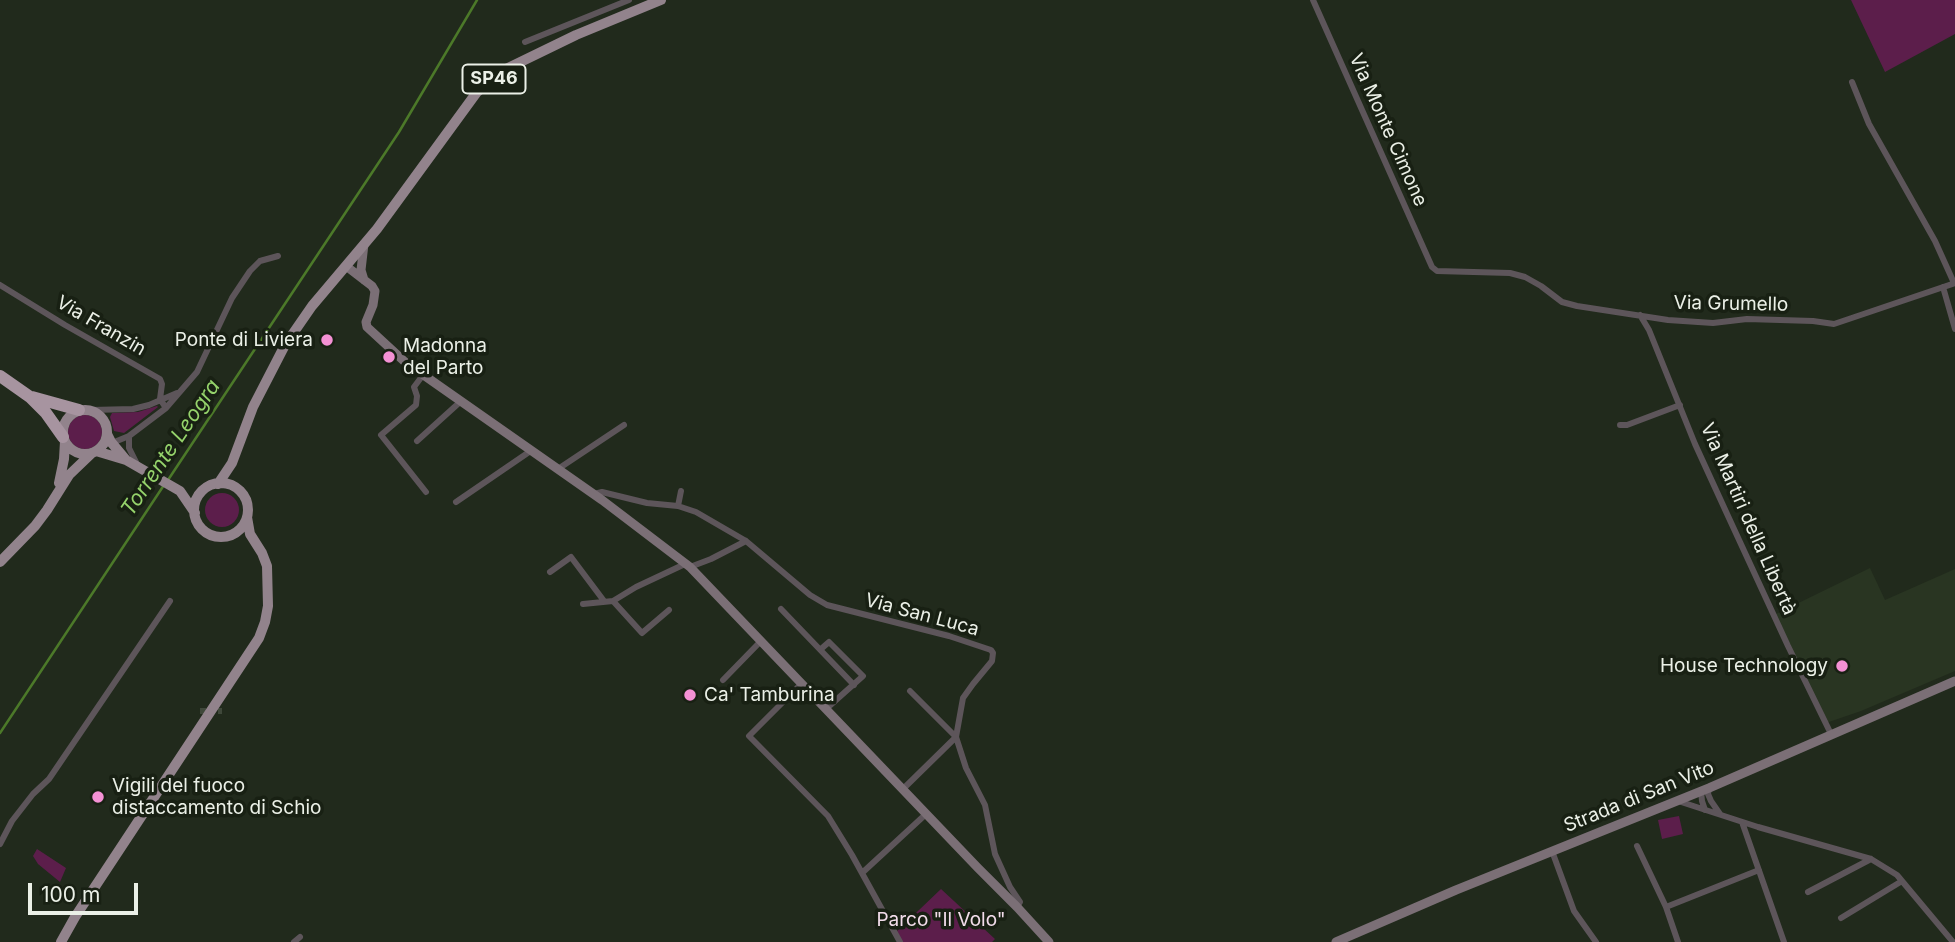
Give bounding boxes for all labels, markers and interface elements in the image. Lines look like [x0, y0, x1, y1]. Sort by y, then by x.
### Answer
street label: Via Monte Cimone [1344, 50, 1432, 210]
road number: SP46 [462, 64, 526, 94]
street label: Via Franzin [52, 291, 150, 361]
street label: Via Grumello [1674, 292, 1788, 316]
place label: Ponte di Liviera [175, 329, 313, 351]
marker: Ponte di Liviera [319, 332, 335, 348]
place label: Madonna del Parto [403, 335, 487, 379]
marker: Madonna del Parto [381, 349, 397, 365]
water label: Torrente Leogra [116, 375, 226, 521]
street label: Via Martiri della Libertà [1695, 420, 1801, 618]
street label: Via San Luca [863, 589, 981, 641]
place label: House Technology [1660, 655, 1828, 677]
marker: House Technology [1834, 658, 1850, 674]
place label: Ca' Tamburina [704, 684, 835, 706]
marker: Ca' Tamburina [682, 687, 698, 703]
street label: Strada di San Vito [1561, 756, 1717, 838]
place label: Vigili del fuoco distaccamento di Schio [112, 775, 321, 819]
marker: Vigili del fuoco distaccamento di Schio [90, 789, 106, 805]
scale bar [32, 869, 142, 913]
text: 100 m [41, 882, 100, 907]
park label: Parco "Il Volo" [876, 909, 1006, 931]

